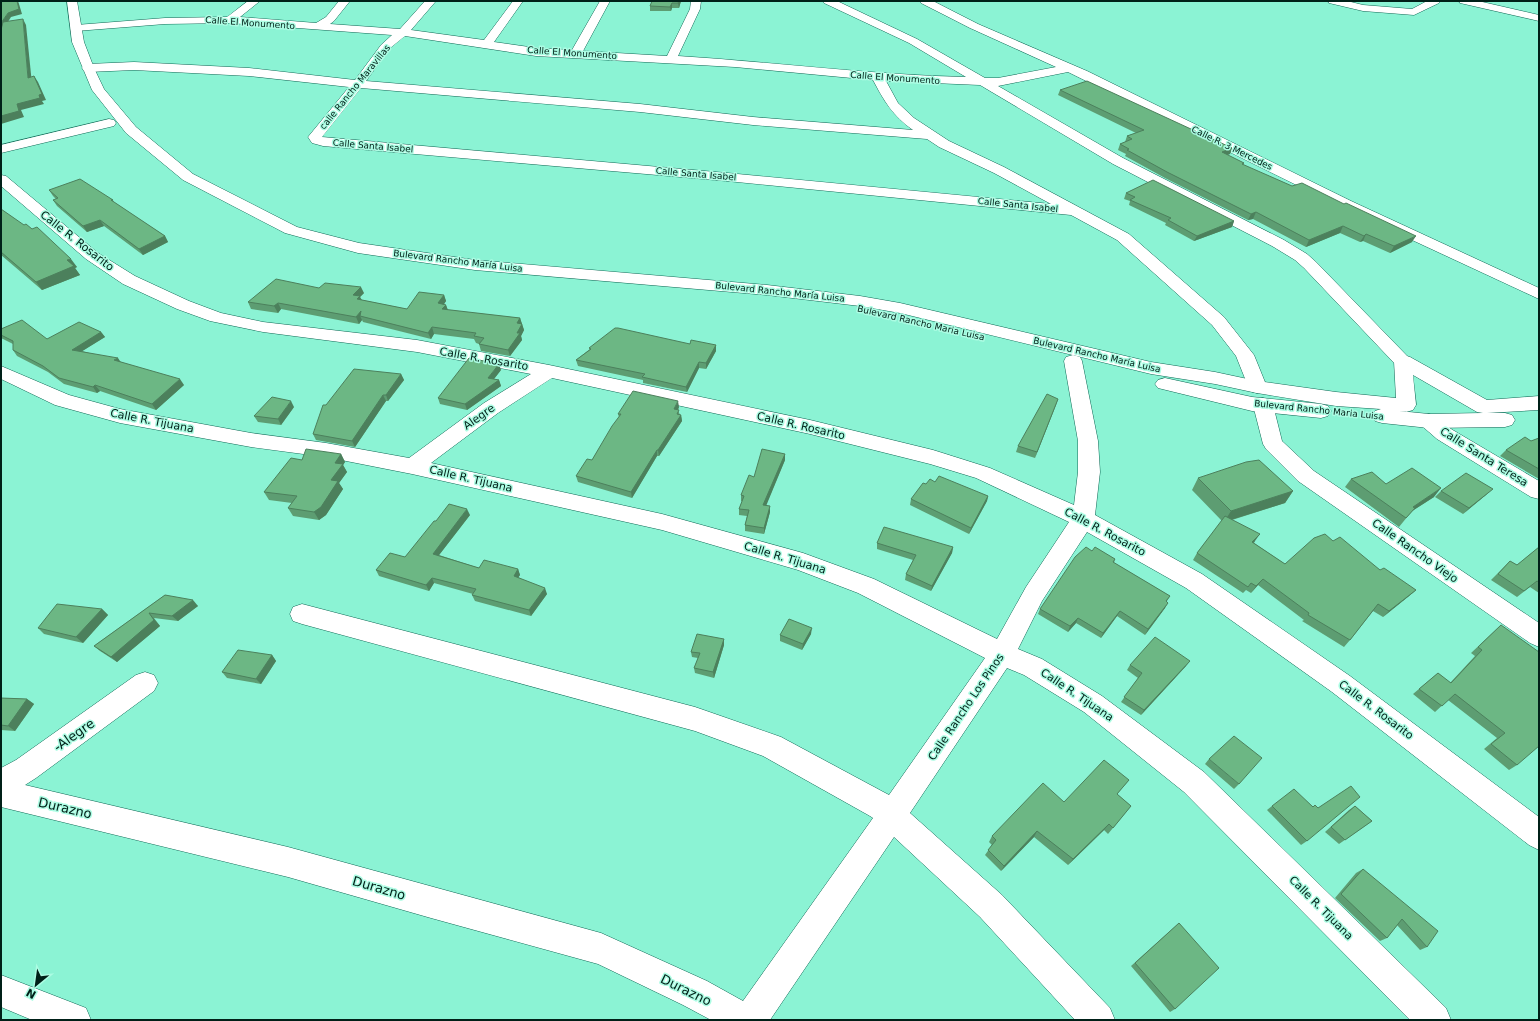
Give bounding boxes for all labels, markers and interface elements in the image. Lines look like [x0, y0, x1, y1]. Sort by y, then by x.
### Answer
street label: Calle El Monumento [205, 15, 296, 31]
street label: calle Rancho Maravillas [318, 43, 392, 131]
street label: Calle El Monumento [527, 45, 618, 61]
street label: Calle El Monumento [850, 70, 941, 86]
street label: Calle R. 3 Mercedes [1190, 124, 1274, 172]
street label: Calle Santa Isabel [332, 138, 414, 154]
street label: Calle Santa Isabel [655, 166, 737, 182]
street label: Calle Santa Isabel [977, 196, 1059, 214]
street label: Calle R. Rosarito [38, 208, 117, 274]
street label: Bulevard Rancho María Luisa [393, 248, 523, 274]
street label: Bulevard Rancho María Luisa [715, 280, 845, 304]
street label: Bulevard Rancho Maria Luisa [856, 303, 986, 343]
street label: Bulevard Rancho María Luisa [1032, 335, 1162, 375]
street label: Calle R. Rosarito [439, 345, 530, 373]
street label: Bulevard Rancho Maria Luisa [1254, 398, 1384, 422]
street label: Alegre [461, 401, 497, 432]
street label: Calle R. Tijuana [109, 407, 195, 435]
street label: Calle R. Rosarito [756, 410, 847, 443]
street label: Calle Santa Teresa [1438, 425, 1530, 489]
street label: Calle R. Tijuana [428, 463, 514, 495]
street label: Calle R. Rosarito [1062, 505, 1148, 559]
street label: Calle Rancho Viejo [1369, 516, 1461, 586]
street label: Calle R. Tijuana [742, 539, 828, 577]
street label: Calle Rancho Los Pinos [925, 651, 1007, 763]
street label: Calle R. Tijuana [1038, 666, 1116, 724]
street label: Calle R. Rosarito [1336, 678, 1416, 742]
street label: -Alegre [51, 716, 97, 754]
street label: Durazno [37, 795, 93, 821]
street label: Durazno [351, 873, 407, 903]
street label: Calle R. Tijuana [1286, 873, 1356, 943]
north arrow [16, 965, 56, 1005]
street label: Durazno [658, 971, 714, 1009]
text: N [24, 985, 39, 1001]

